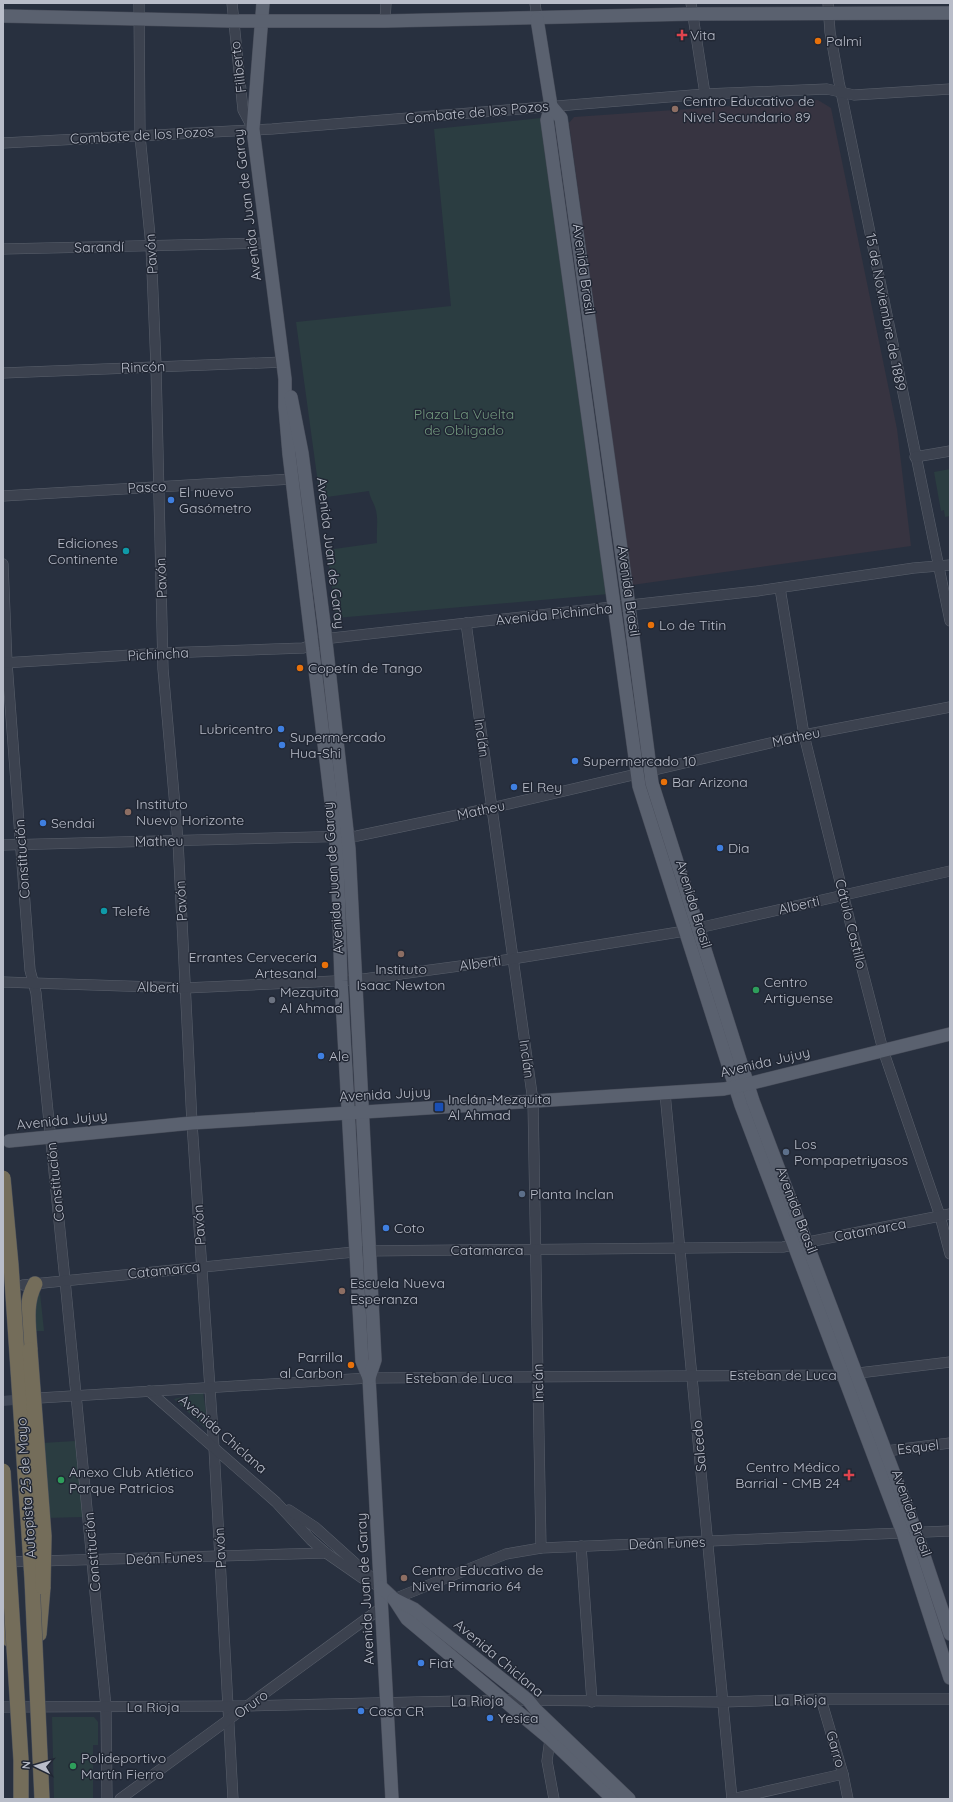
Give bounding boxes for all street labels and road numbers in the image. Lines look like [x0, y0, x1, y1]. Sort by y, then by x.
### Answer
street label: Filiberto [226, 40, 250, 94]
street label: Combate de los Pozos [404, 97, 550, 127]
street label: Combate de los Pozos [70, 122, 214, 148]
street label: Avenida Juan de Garay [229, 128, 265, 282]
street label: Avenida Brasil [569, 222, 599, 316]
street label: 15 de Noviembre de 1889 [862, 232, 910, 392]
street label: Pavón [141, 233, 161, 275]
street label: Sarandí [74, 238, 124, 256]
street label: Rincón [121, 357, 165, 377]
street label: Avenida Juan de Garay [313, 476, 349, 630]
street label: Pasco [127, 477, 167, 497]
street label: Avenida Brasil [614, 544, 644, 638]
street label: Pavón [151, 557, 171, 599]
street label: Avenida Pichincha [495, 599, 613, 629]
street label: Pichincha [127, 643, 189, 665]
street label: Inclán [470, 718, 494, 758]
street label: Matheu [770, 723, 822, 751]
street label: Matheu [455, 796, 507, 824]
street label: Avenida Juan de Garay [319, 801, 347, 955]
street label: Constitución [10, 819, 34, 899]
street label: Matheu [135, 832, 183, 850]
street label: Avenida Brasil [672, 858, 716, 950]
street label: Cátulo Castillo [831, 877, 871, 971]
street label: Pavón [171, 880, 191, 922]
street label: Alberti [777, 892, 821, 918]
street label: Alberti [458, 951, 502, 975]
street label: Alberti [137, 978, 179, 996]
street label: Inclán [515, 1039, 539, 1079]
street label: Avenida Jujuy [718, 1043, 812, 1081]
street label: Avenida Jujuy [339, 1083, 431, 1105]
street label: Avenida Jujuy [16, 1106, 108, 1134]
street label: Constitución [42, 1142, 68, 1222]
street label: Avenida Brasil [772, 1164, 822, 1256]
street label: Pavón [189, 1204, 209, 1246]
street label: Catamarca [832, 1214, 908, 1246]
street label: Catamarca [451, 1241, 523, 1259]
street label: Catamarca [127, 1257, 201, 1283]
street label: Inclán [529, 1364, 547, 1402]
street label: Esteban de Luca [729, 1366, 837, 1384]
street label: Esteban de Luca [405, 1369, 513, 1387]
street label: Avenida Chiclana [175, 1391, 271, 1477]
street label: Autopista 25 de Mayo [12, 1417, 40, 1559]
street label: Salcedo [688, 1420, 710, 1472]
street label: Esquel [896, 1436, 940, 1458]
street label: Avenida Brasil [888, 1467, 936, 1559]
street label: Constitución [80, 1512, 104, 1592]
street label: Avenida Juan de Garay [352, 1512, 378, 1666]
street label: Pavón [210, 1527, 230, 1569]
street label: Deán Funes [628, 1533, 706, 1553]
street label: Deán Funes [125, 1548, 203, 1568]
street label: Avenida Chiclana [451, 1615, 547, 1701]
street label: Oruro [230, 1686, 272, 1722]
street label: La Rioja [773, 1691, 827, 1709]
street label: La Rioja [450, 1692, 504, 1710]
street label: La Rioja [127, 1698, 179, 1716]
street label: Garro [822, 1729, 850, 1769]

